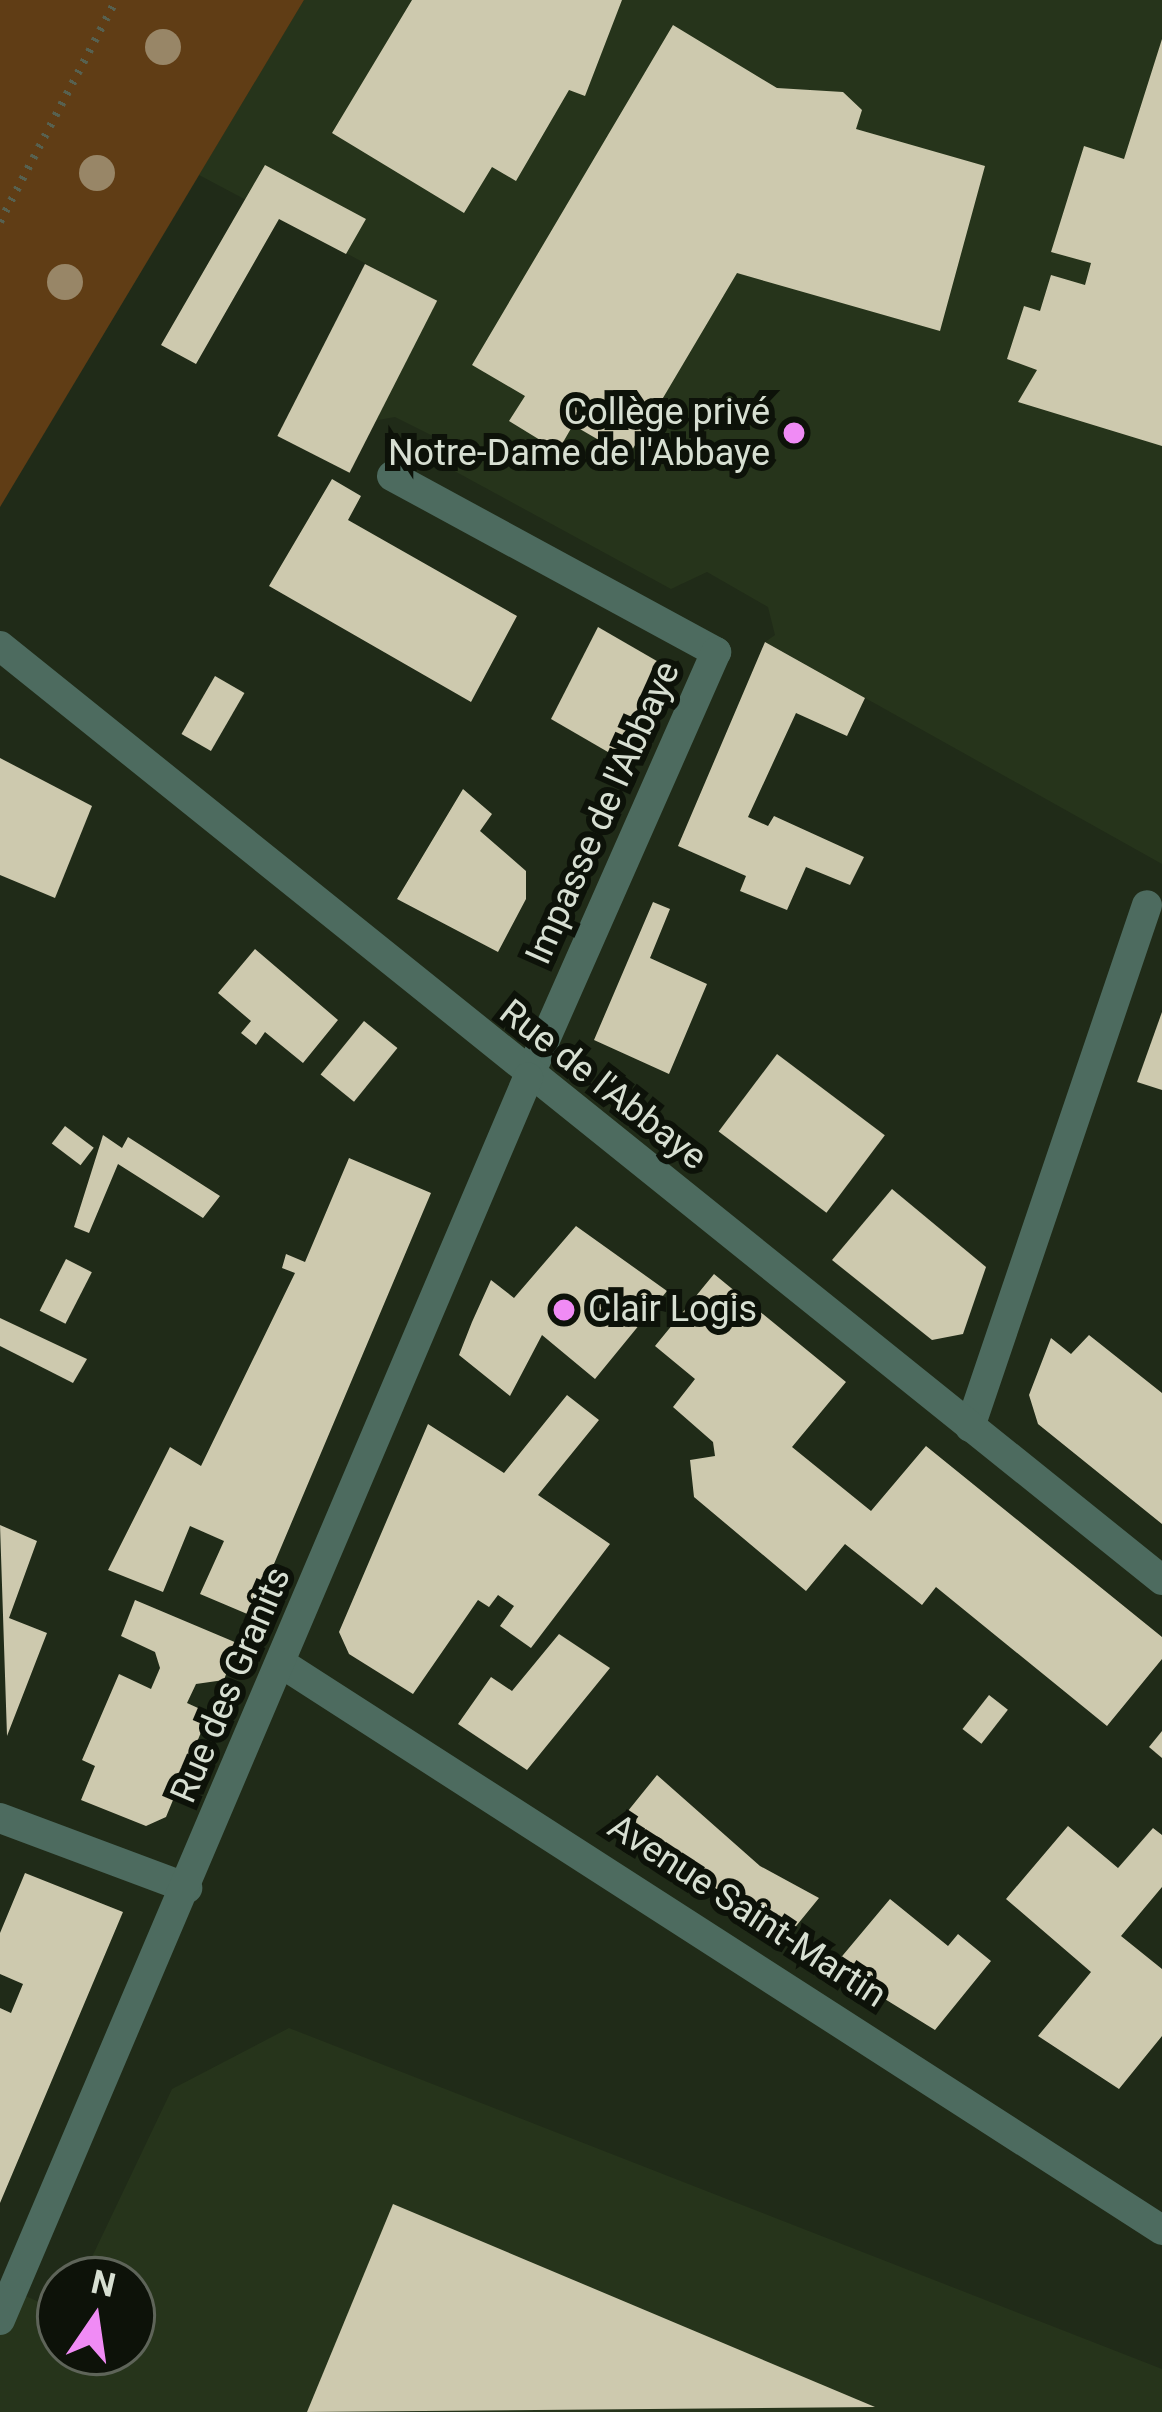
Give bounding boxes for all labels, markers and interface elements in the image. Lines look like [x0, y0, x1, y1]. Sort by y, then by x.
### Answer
place label: Collège privé Notre-Dame de l'Abbaye [388, 390, 770, 475]
marker: Collège privé Notre-Dame de l'Abbaye [781, 420, 807, 446]
street label: Impasse de l'Abbaye [517, 655, 689, 971]
street label: Rue de l'Abbaye [491, 991, 715, 1179]
place label: Clair Logis [588, 1288, 757, 1332]
marker: Clair Logis [551, 1297, 577, 1323]
street label: Rue des Granits [162, 1561, 300, 1809]
street label: Avenue Saint-Martin [600, 1805, 894, 2017]
north arrow [36, 2256, 156, 2376]
text: N [88, 2262, 119, 2305]

